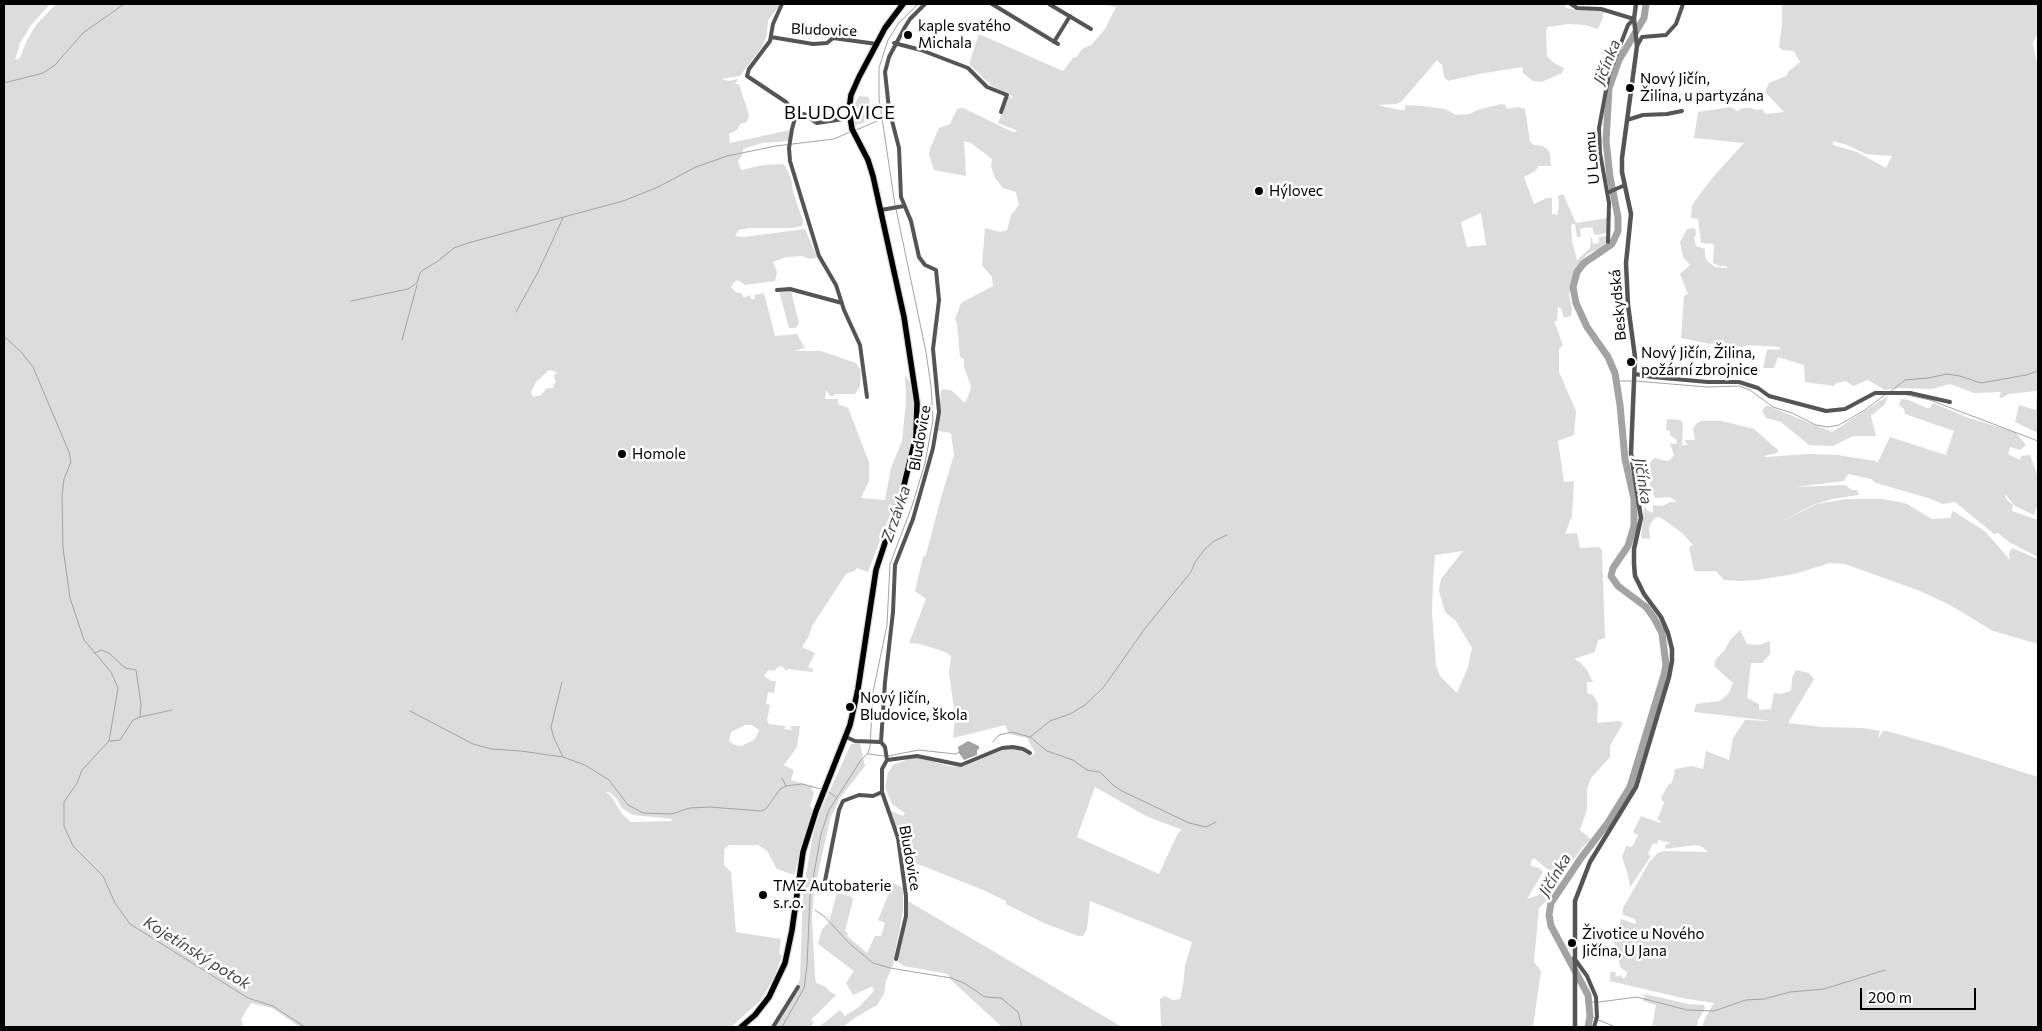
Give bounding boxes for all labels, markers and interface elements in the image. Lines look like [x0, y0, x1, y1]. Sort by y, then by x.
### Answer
place label: kaple svatého Michala [918, 17, 1011, 52]
street label: Bludovice [791, 20, 857, 40]
marker: kaple svatého Michala [902, 29, 914, 41]
water label: Jičínka [1589, 37, 1625, 87]
place label: Nový Jičín, Žilina, u partyzána [1640, 70, 1764, 105]
marker: Nový Jičín, Žilina, u partyzána [1624, 82, 1636, 94]
district label: BLUDOVICE [783, 102, 897, 124]
street label: U Lomu [1581, 131, 1603, 185]
place label: Hýlovec [1269, 182, 1323, 200]
marker: Hýlovec [1253, 185, 1265, 197]
street label: Beskydská [1606, 269, 1630, 341]
place label: Nový Jičín, Žilina, požární zbrojnice [1641, 344, 1758, 379]
marker: Nový Jičín, Žilina, požární zbrojnice [1625, 356, 1637, 368]
street label: Bludovice [905, 404, 935, 472]
place label: Homole [632, 445, 686, 463]
marker: Homole [616, 448, 628, 460]
water label: Jičínka [1630, 456, 1656, 506]
water label: Zrzávka [877, 483, 915, 545]
place label: Nový Jičín, Bludovice, škola [860, 689, 968, 724]
marker: Nový Jičín, Bludovice, škola [844, 701, 856, 713]
street label: Bludovice [895, 824, 925, 892]
water label: Jičínka [1535, 850, 1575, 900]
place label: TMZ Autobaterie s.r.o. [773, 877, 891, 912]
marker: TMZ Autobaterie s.r.o. [757, 889, 769, 901]
water label: Kojetínský potok [140, 912, 254, 994]
place label: Životice u Nového Jičína, U Jana [1582, 925, 1705, 960]
marker: Životice u Nového Jičína, U Jana [1566, 937, 1578, 949]
scale bar [1862, 978, 1978, 1010]
text: 200 m [1868, 988, 1912, 1006]

